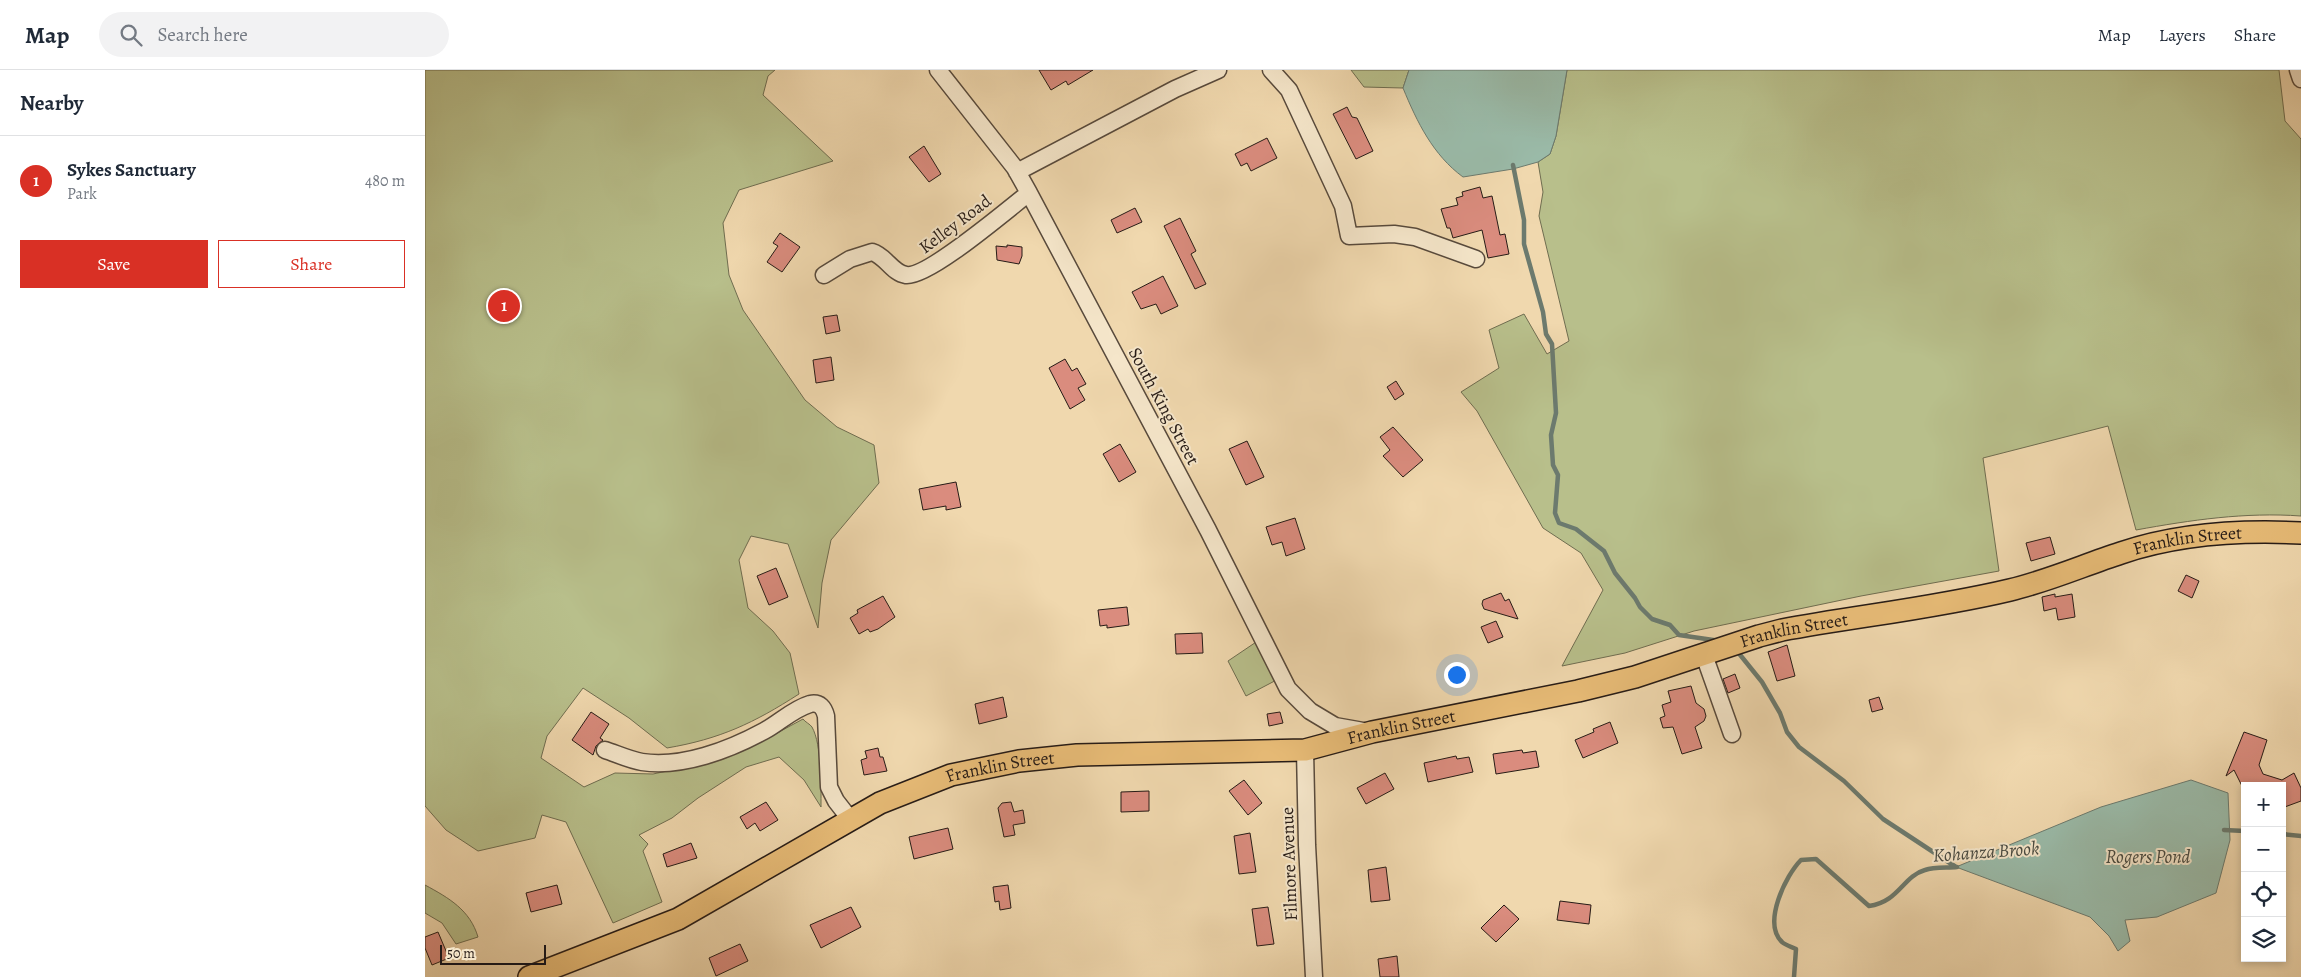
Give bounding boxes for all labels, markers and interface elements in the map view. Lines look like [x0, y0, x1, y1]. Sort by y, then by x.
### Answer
search box [99, 12, 449, 57]
text: Map [25, 19, 69, 51]
icon: search [117, 21, 145, 49]
text: Search here [157, 22, 248, 48]
text: Map [2098, 23, 2131, 47]
text: Layers [2159, 23, 2206, 47]
text: Share [2234, 23, 2276, 47]
text: Nearby [20, 89, 83, 117]
text: Sykes Sanctuary [67, 157, 196, 183]
text: 1 [33, 170, 39, 192]
text: 480 m [365, 170, 405, 192]
text: Park [67, 183, 97, 205]
street label: Kelley Road [914, 189, 996, 259]
button: Save [20, 240, 208, 288]
button: Share [218, 240, 405, 288]
pin: 1 [488, 287, 520, 325]
street label: South King Street [1123, 343, 1205, 469]
street label: Franklin Street [2130, 521, 2242, 561]
street label: Franklin Street [1737, 607, 1850, 654]
your location [1444, 662, 1470, 688]
street label: Franklin Street [1344, 704, 1457, 750]
street label: Franklin Street [942, 745, 1056, 788]
map controls [2241, 782, 2286, 962]
button: + [2241, 782, 2286, 827]
street label: Filmore Avenue [1275, 807, 1303, 921]
button: − [2241, 827, 2286, 872]
water label: Kohanza Brook [1932, 835, 2040, 869]
water label: Rogers Pond [2106, 844, 2191, 870]
button: locate [2241, 872, 2286, 917]
button: layers [2241, 917, 2286, 962]
scale bar [440, 942, 546, 965]
text: 50 m [447, 944, 475, 963]

